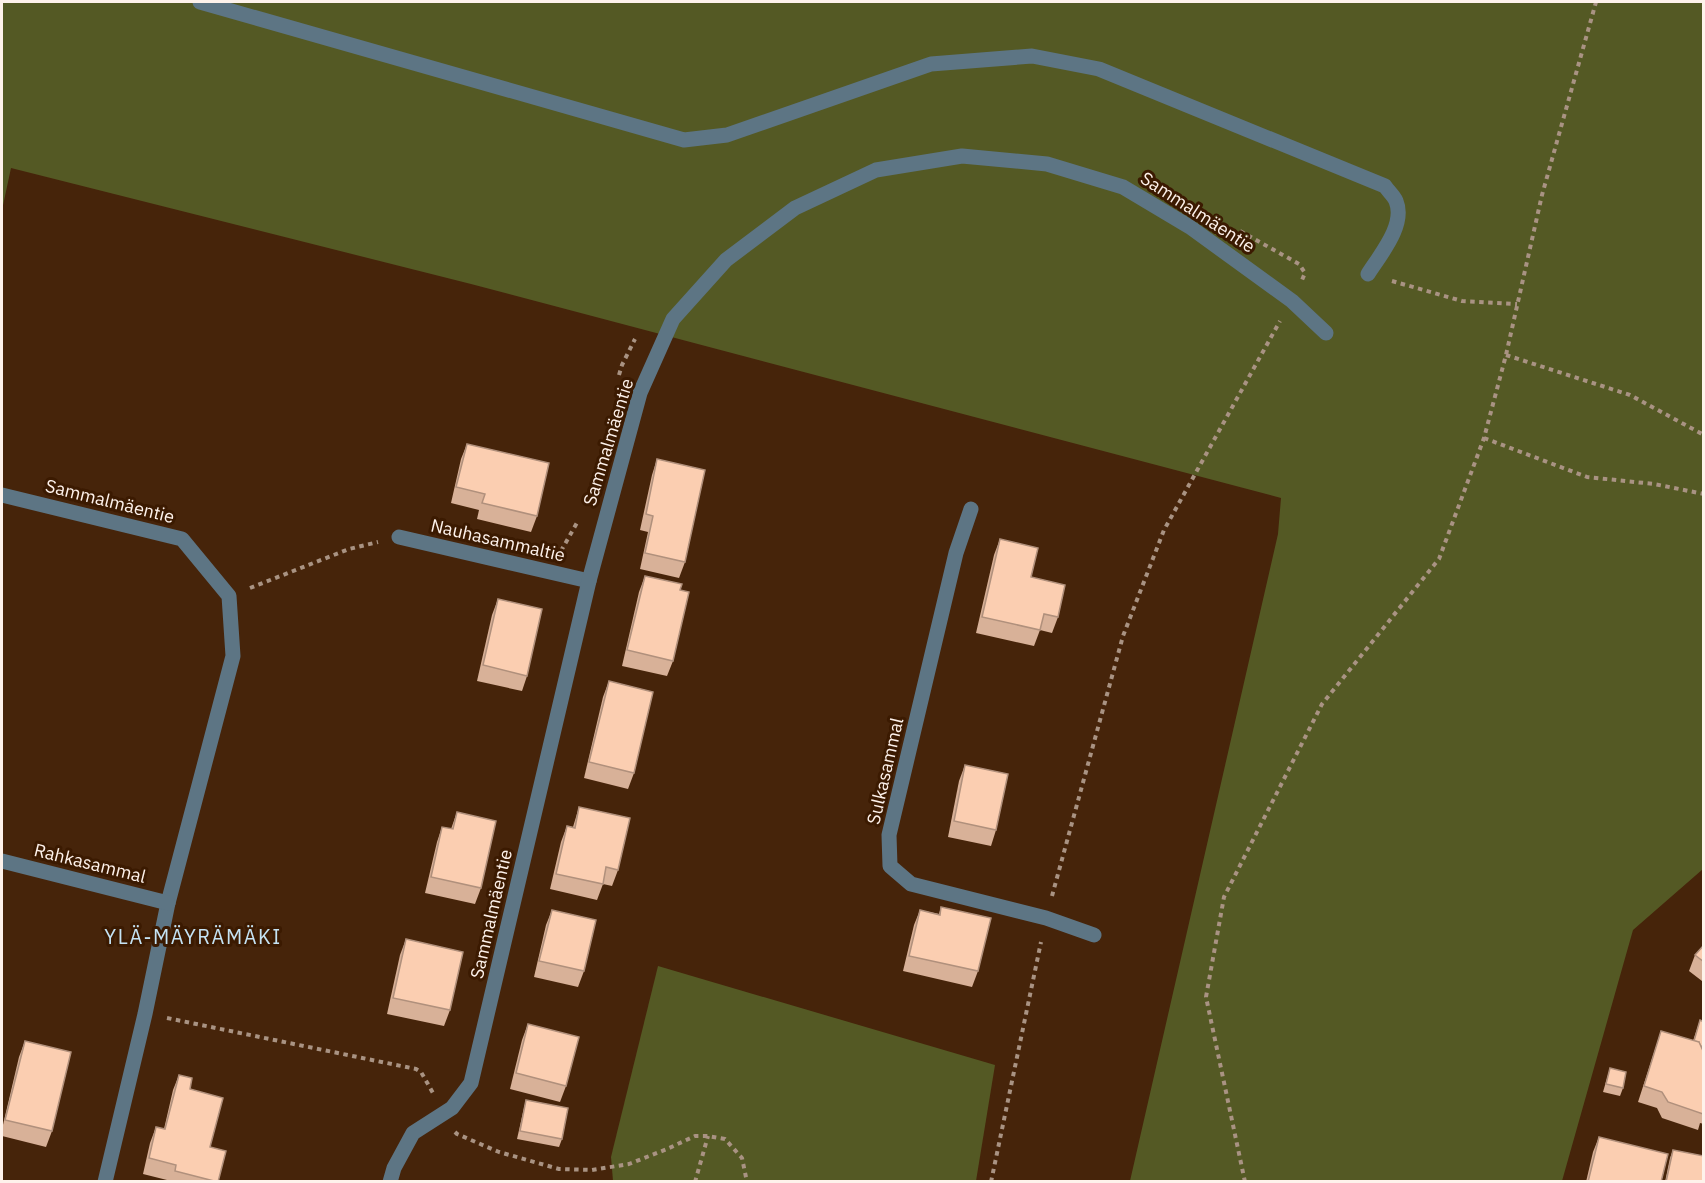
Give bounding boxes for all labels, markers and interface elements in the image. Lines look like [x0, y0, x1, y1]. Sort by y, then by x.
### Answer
street label: Sammalmäentie [1136, 166, 1260, 258]
street label: Sammalmäentie [578, 375, 638, 509]
street label: Sammalmäentie [43, 474, 177, 528]
street label: Nauhasammaltie [429, 513, 568, 567]
street label: Sulkasammal [862, 715, 908, 827]
street label: Rahkasammal [32, 838, 148, 888]
street label: Sammalmäentie [465, 847, 517, 981]
district label: YLÄ-MÄYRÄMÄKI [104, 923, 282, 950]

